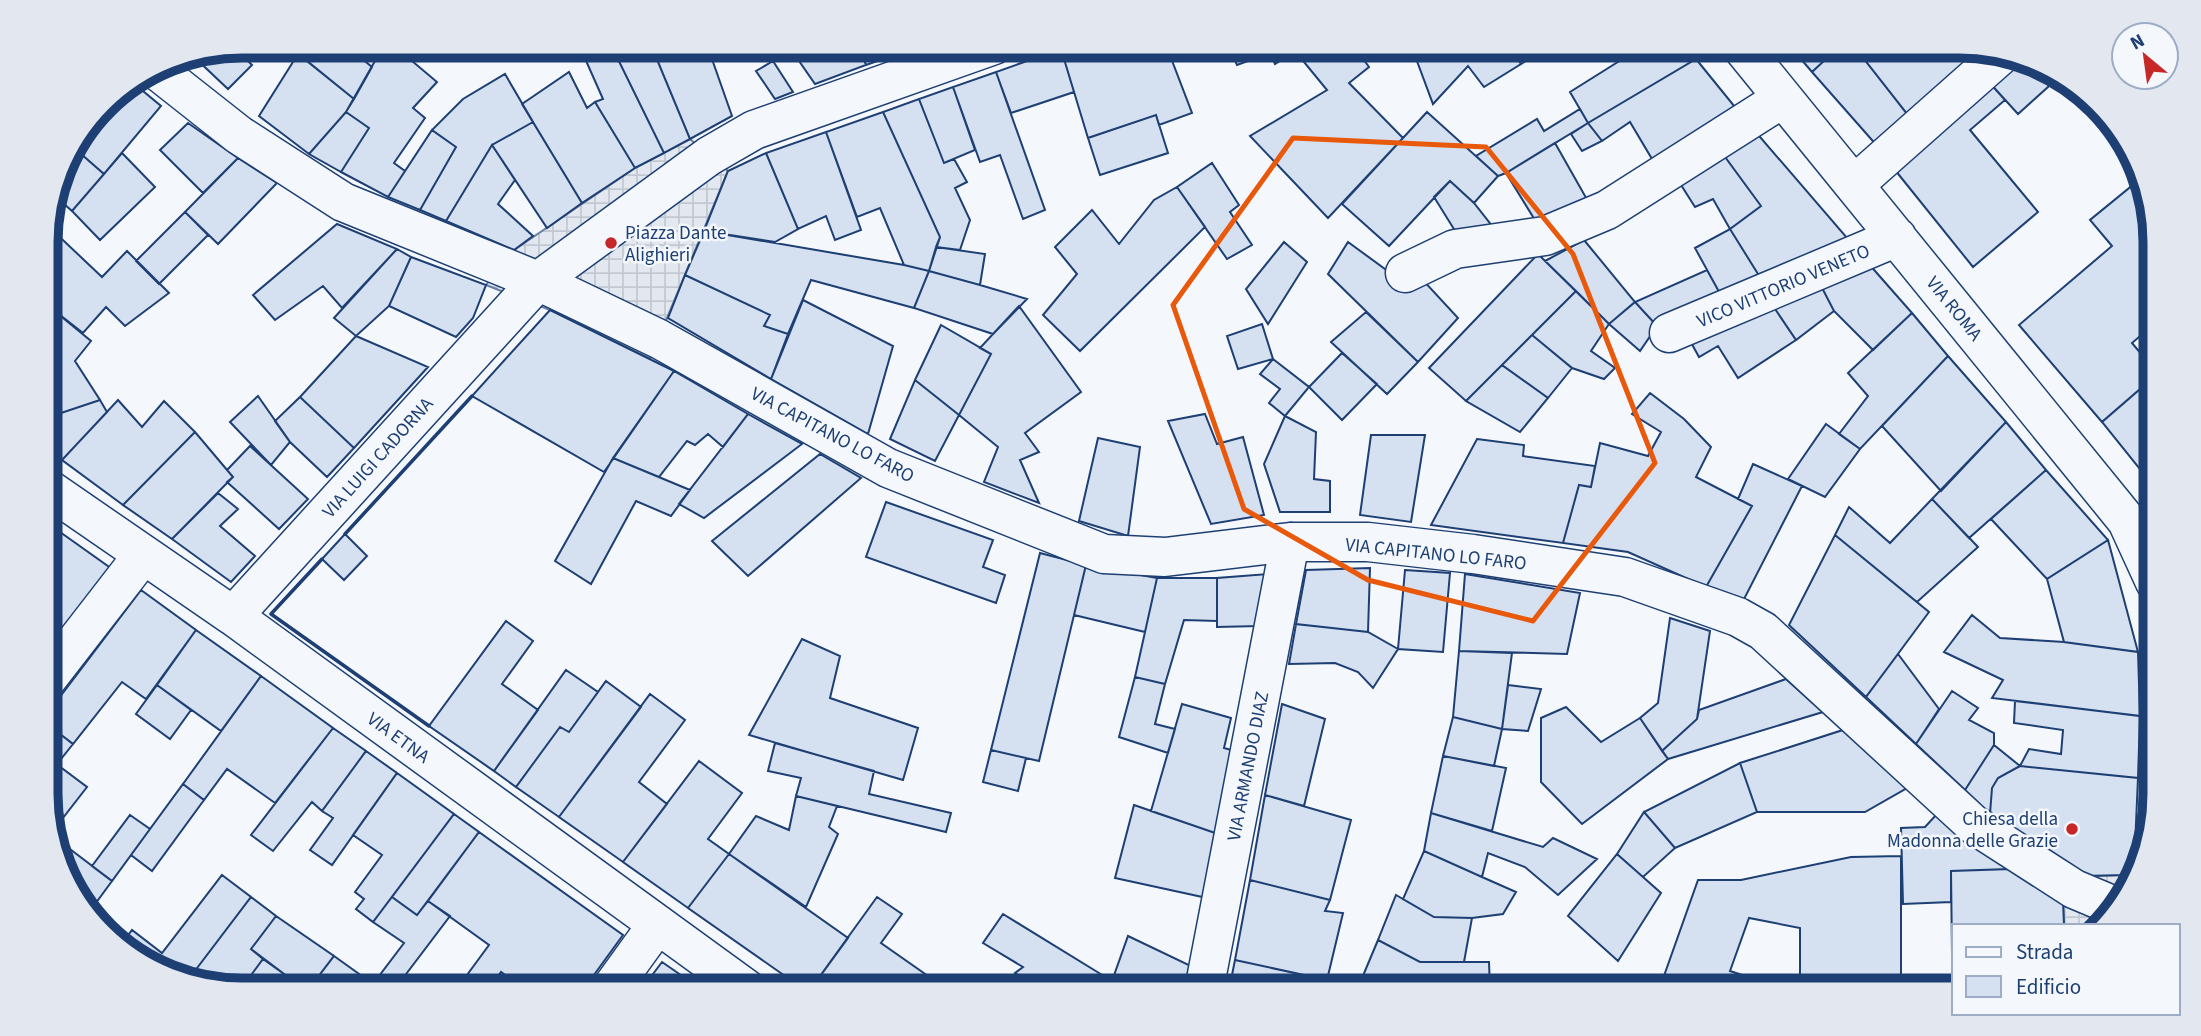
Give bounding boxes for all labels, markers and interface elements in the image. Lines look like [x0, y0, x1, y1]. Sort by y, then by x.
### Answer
north arrow [2110, 21, 2180, 91]
text: N [2125, 28, 2150, 57]
place label: Piazza Dante Alighieri [625, 220, 726, 269]
marker: Piazza Dante Alighieri [603, 235, 619, 251]
street label: VICO VITTORIO VENETO [1693, 238, 1874, 335]
street label: VIA ROMA [1919, 271, 1989, 348]
street label: VIA CAPITANO LO FARO [746, 381, 919, 490]
street label: VIA LUIGI CADORNA [316, 391, 440, 524]
street label: VIA CAPITANO LO FARO [1344, 532, 1528, 577]
street label: VIA ARMANDO DIAZ [1221, 689, 1276, 843]
street label: VIA ETNA [361, 706, 436, 771]
place label: Chiesa della Madonna delle Grazie [1887, 806, 2058, 855]
marker: Chiesa della Madonna delle Grazie [2064, 821, 2080, 837]
legend [1952, 924, 2180, 1015]
text: Strada [2016, 937, 2073, 967]
text: Edificio [2016, 972, 2081, 1002]

